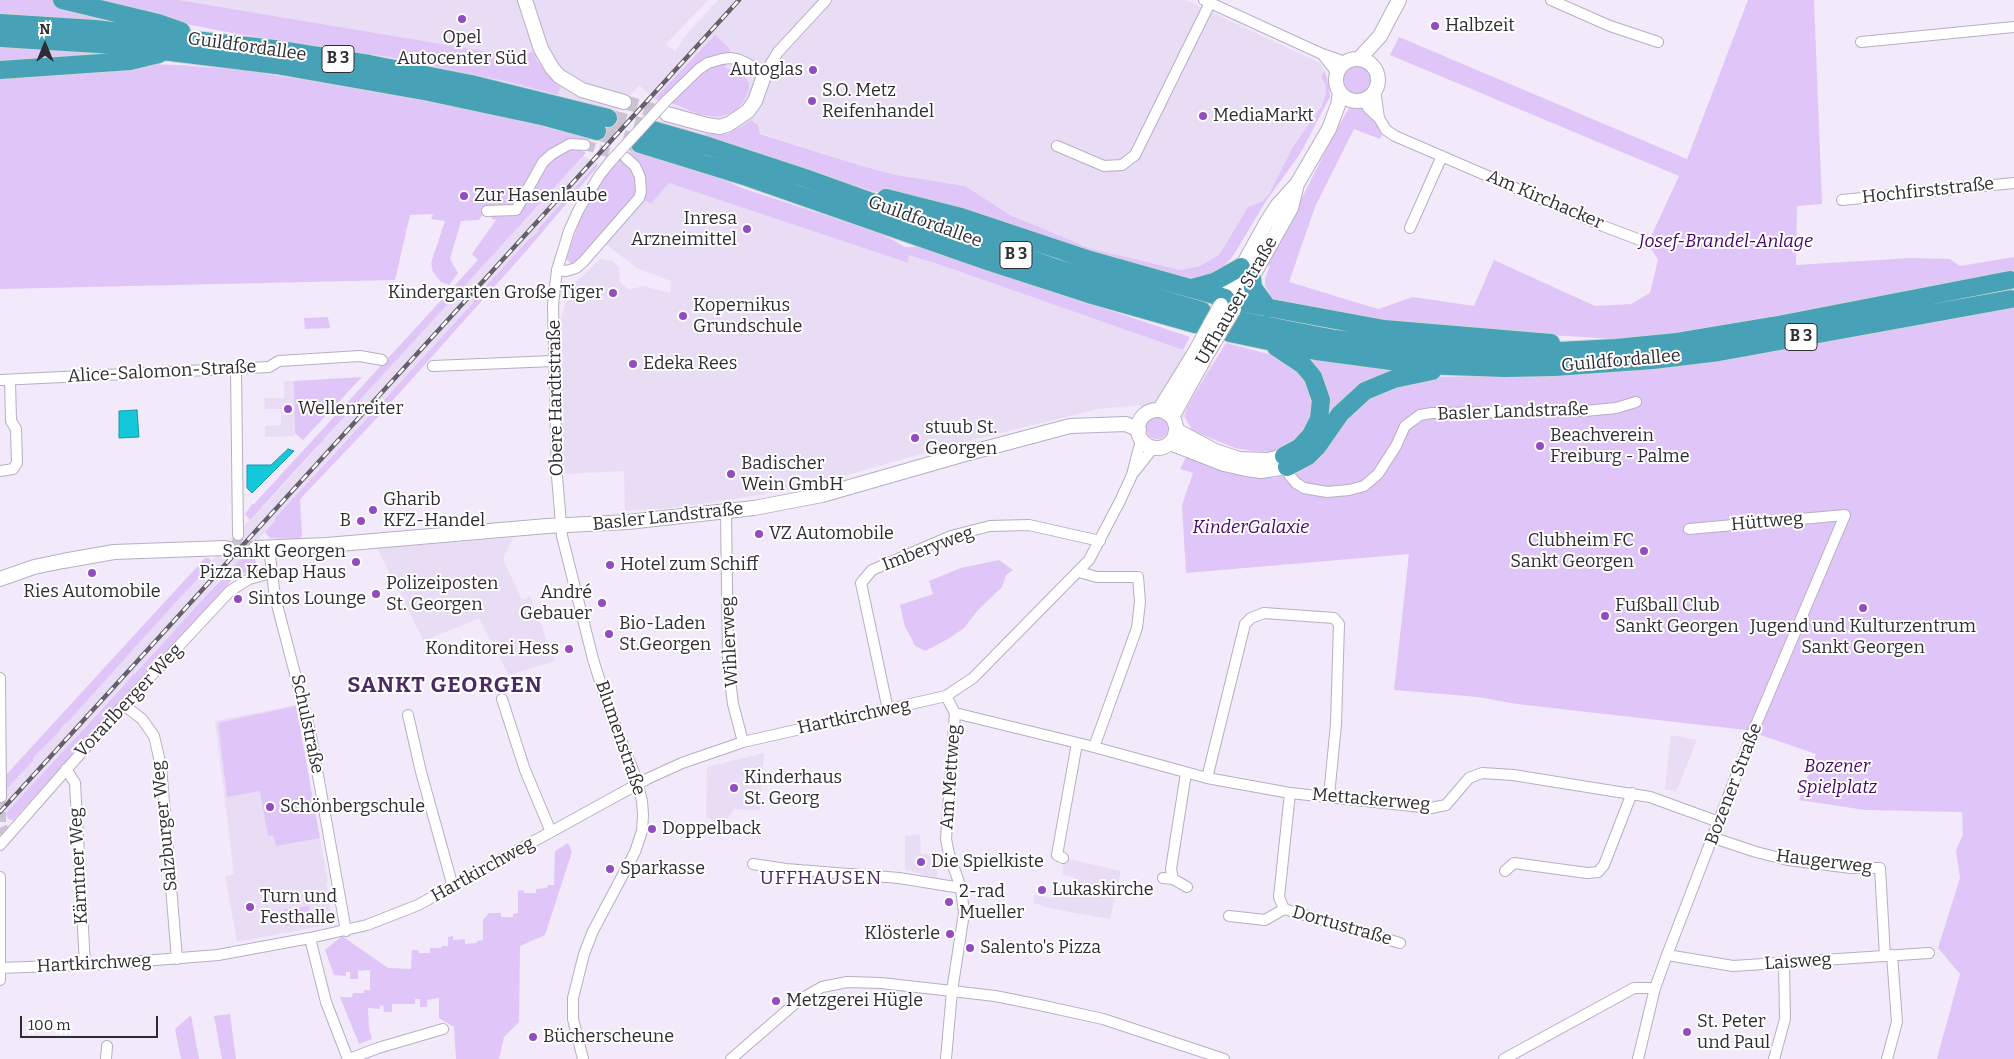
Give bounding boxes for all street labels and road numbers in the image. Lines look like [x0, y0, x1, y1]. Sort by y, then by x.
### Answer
street label: Guildfordallee [186, 28, 308, 66]
road number: B 3 [322, 46, 354, 72]
street label: Am Kirchacker [1483, 166, 1607, 234]
street label: Hochfirststraße [1861, 173, 1995, 209]
street label: Guildfordallee [865, 191, 985, 253]
street label: Uffhauser Straße [1191, 233, 1283, 369]
road number: B 3 [1000, 242, 1032, 268]
street label: Obere Hardtstraße [544, 319, 568, 477]
road number: B 3 [1785, 324, 1817, 351]
street label: Guildfordallee [1560, 345, 1682, 377]
street label: Alice-Salomon-Straße [67, 356, 257, 388]
street label: Basler Landstraße [1437, 399, 1589, 425]
street label: Basler Landstraße [591, 498, 745, 536]
street label: Hüttweg [1730, 508, 1804, 536]
street label: Imberyweg [879, 522, 977, 576]
street label: Wihlerweg [717, 596, 743, 688]
street label: Vorarlberger Weg [71, 640, 187, 762]
street label: Schulstraße [286, 672, 328, 776]
street label: Blumenstraße [590, 678, 650, 798]
street label: Hartkirchweg [796, 695, 912, 739]
street label: Bozener Straße [1701, 720, 1767, 848]
street label: Am Mettweg [937, 724, 965, 830]
street label: Salzburger Weg [147, 760, 183, 892]
street label: Mettackerweg [1311, 784, 1431, 816]
street label: Kärntner Weg [65, 807, 93, 925]
street label: Hartkirchweg [428, 833, 538, 907]
street label: Haugerweg [1775, 845, 1873, 879]
street label: Dortustraße [1290, 901, 1394, 951]
street label: Laisweg [1764, 949, 1832, 975]
street label: Hartkirchweg [36, 950, 152, 978]

